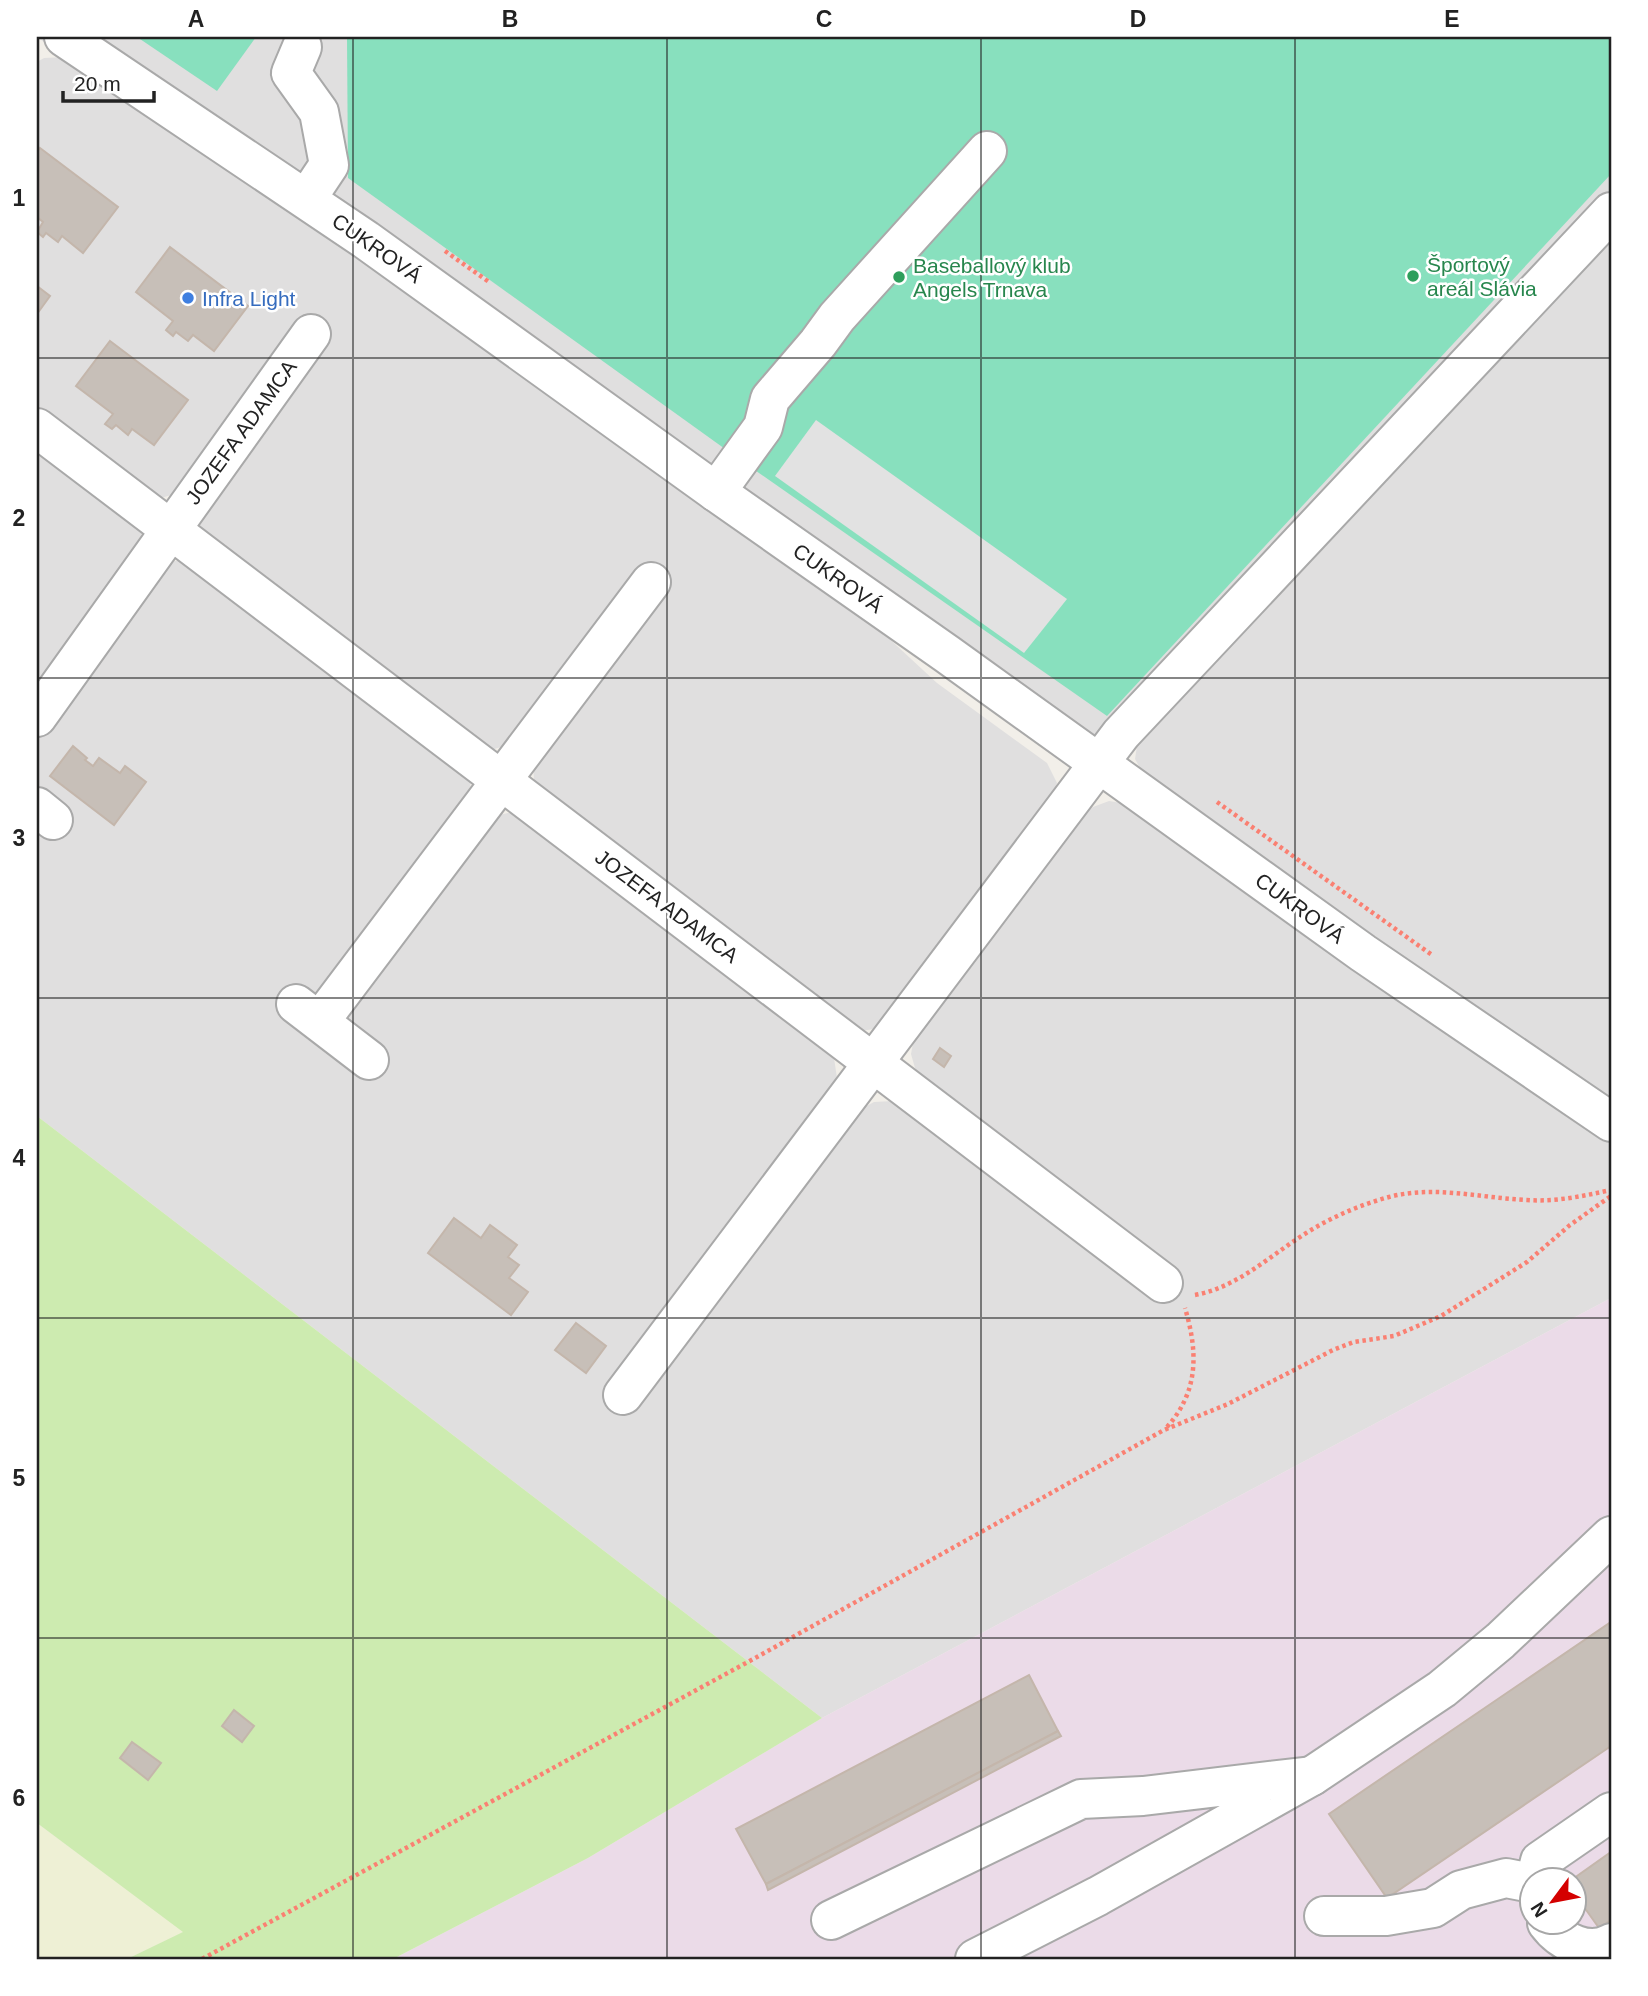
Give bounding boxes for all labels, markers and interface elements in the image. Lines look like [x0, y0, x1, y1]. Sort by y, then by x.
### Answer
text: A [188, 6, 204, 32]
text: B [502, 6, 518, 32]
text: C [816, 6, 832, 32]
text: D [1130, 6, 1146, 32]
text: E [1444, 6, 1460, 32]
scale bar [63, 60, 154, 104]
text: 20 m [74, 72, 121, 95]
text: 1 [13, 185, 26, 211]
street label: CUKROVÁ [328, 209, 426, 287]
place label: Športový areál Slávia [1427, 253, 1537, 300]
place label: Baseballový klub Angels Trnava [913, 254, 1071, 301]
marker: Športový areál Slávia [1405, 268, 1421, 284]
marker: Baseballový klub Angels Trnava [891, 269, 907, 285]
place label: Infra Light [202, 287, 296, 310]
marker: Infra Light [180, 290, 196, 306]
street label: JOZEFA ADAMCA [181, 355, 301, 509]
text: 2 [13, 505, 25, 531]
street label: CUKROVÁ [789, 539, 887, 617]
text: 3 [13, 825, 25, 851]
street label: JOZEFA ADAMCA [591, 845, 743, 967]
street label: CUKROVÁ [1251, 868, 1349, 948]
text: 4 [13, 1145, 26, 1171]
text: 5 [13, 1465, 26, 1491]
text: 6 [13, 1785, 25, 1811]
north arrow [1518, 1867, 1588, 1937]
text: N [1526, 1898, 1552, 1921]

